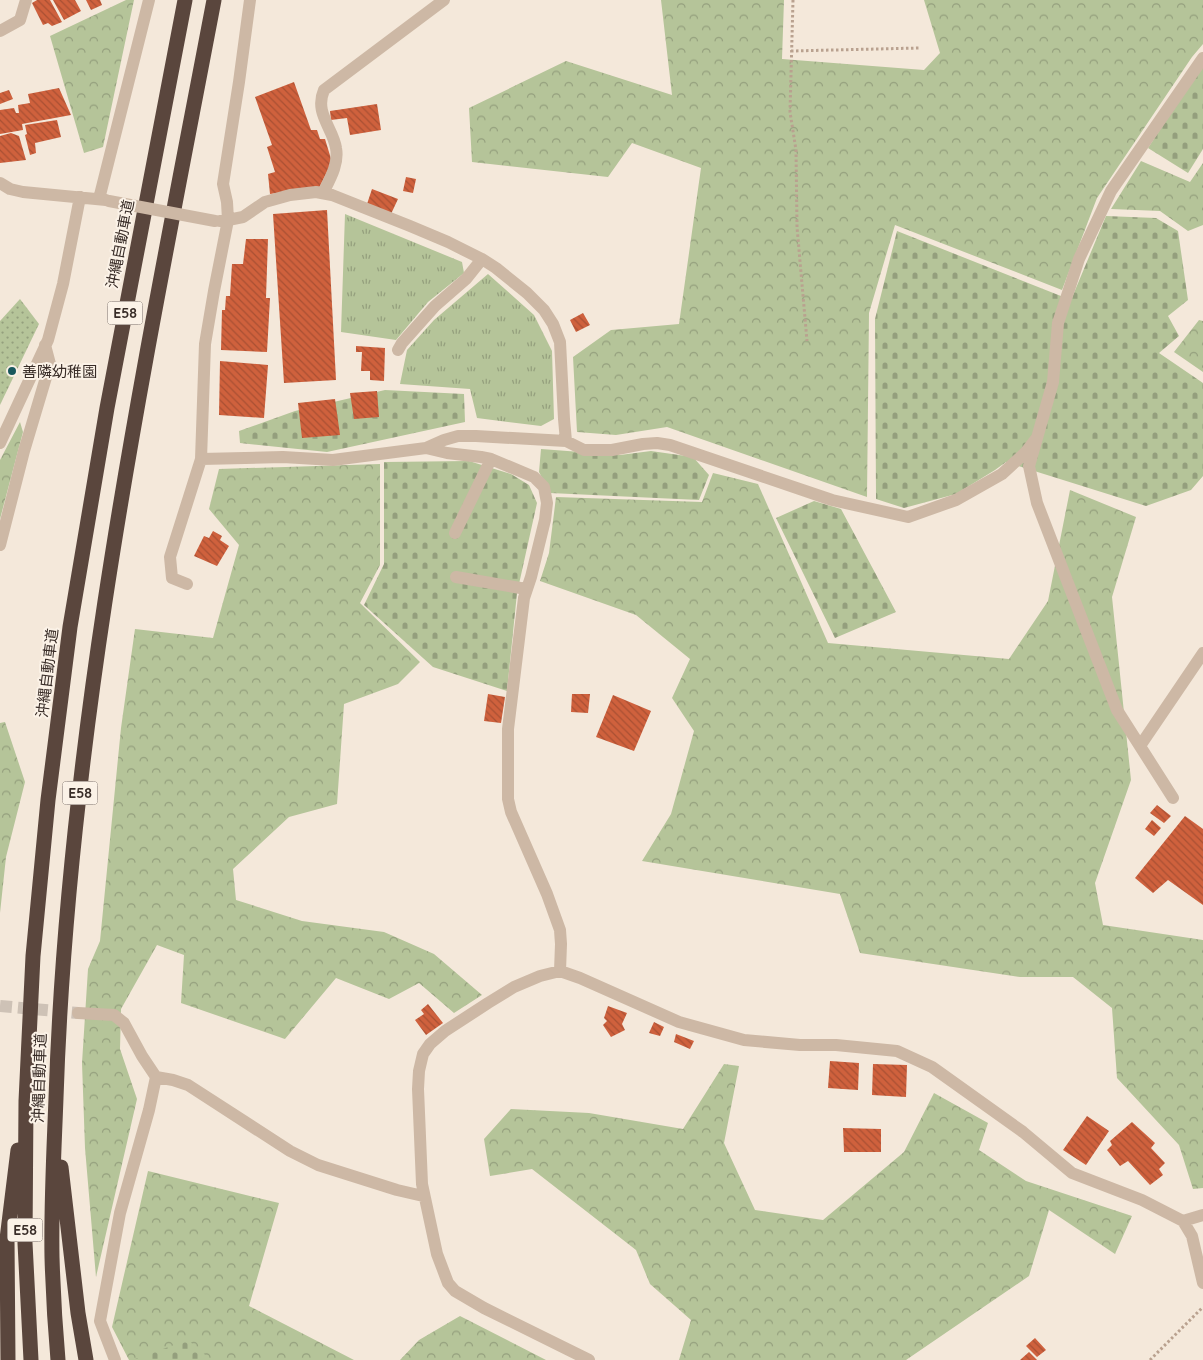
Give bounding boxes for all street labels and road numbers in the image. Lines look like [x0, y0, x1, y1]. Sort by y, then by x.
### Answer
street label: 沖縄自動車道 [102, 198, 138, 290]
road number: E58 [108, 302, 142, 324]
street label: 沖縄自動車道 [32, 627, 62, 719]
road number: E58 [62, 781, 98, 804]
street label: 沖縄自動車道 [28, 1033, 50, 1123]
road number: E58 [8, 1218, 42, 1242]

